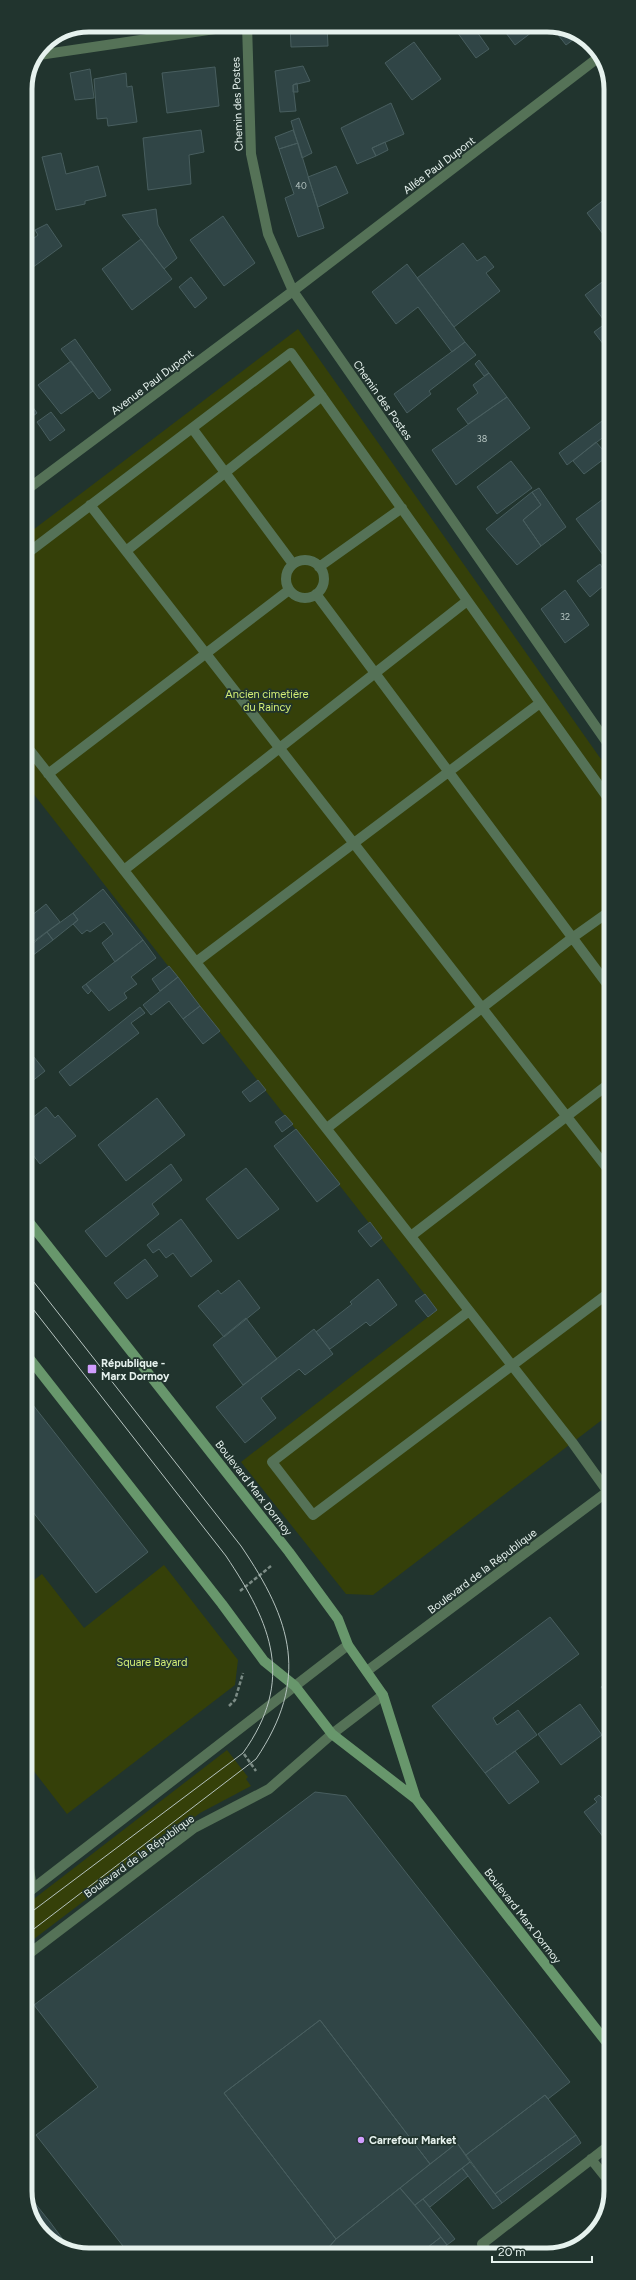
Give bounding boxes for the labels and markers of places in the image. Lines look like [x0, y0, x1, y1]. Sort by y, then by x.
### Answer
place label: République - Marx Dormoy [101, 1357, 170, 1383]
marker: République - Marx Dormoy [86, 1363, 98, 1375]
place label: Carrefour Market [369, 2134, 457, 2147]
marker: Carrefour Market [356, 2135, 366, 2145]

